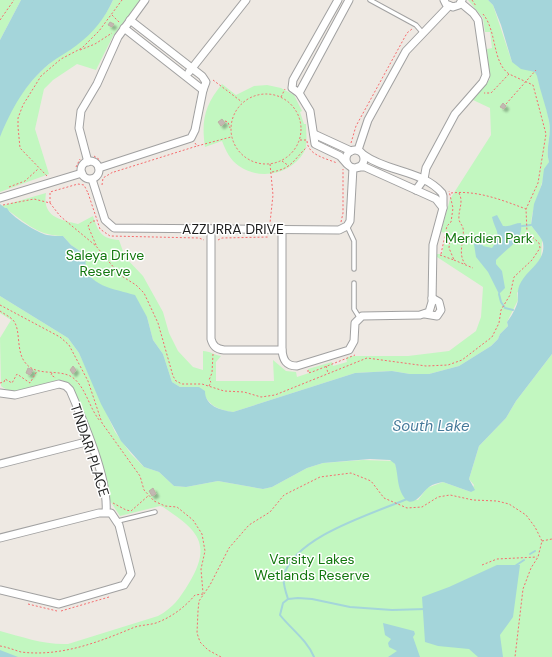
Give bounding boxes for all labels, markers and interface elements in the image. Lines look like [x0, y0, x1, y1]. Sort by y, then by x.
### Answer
street label: AZZURRA DRIVE [182, 220, 284, 238]
park label: Meridien Park [445, 229, 533, 247]
park label: Saleya Drive Reserve [66, 246, 144, 280]
street label: TINDARI PLACE [67, 401, 114, 499]
water label: South Lake [392, 416, 470, 436]
park label: Varsity Lakes Wetlands Reserve [254, 550, 370, 584]

